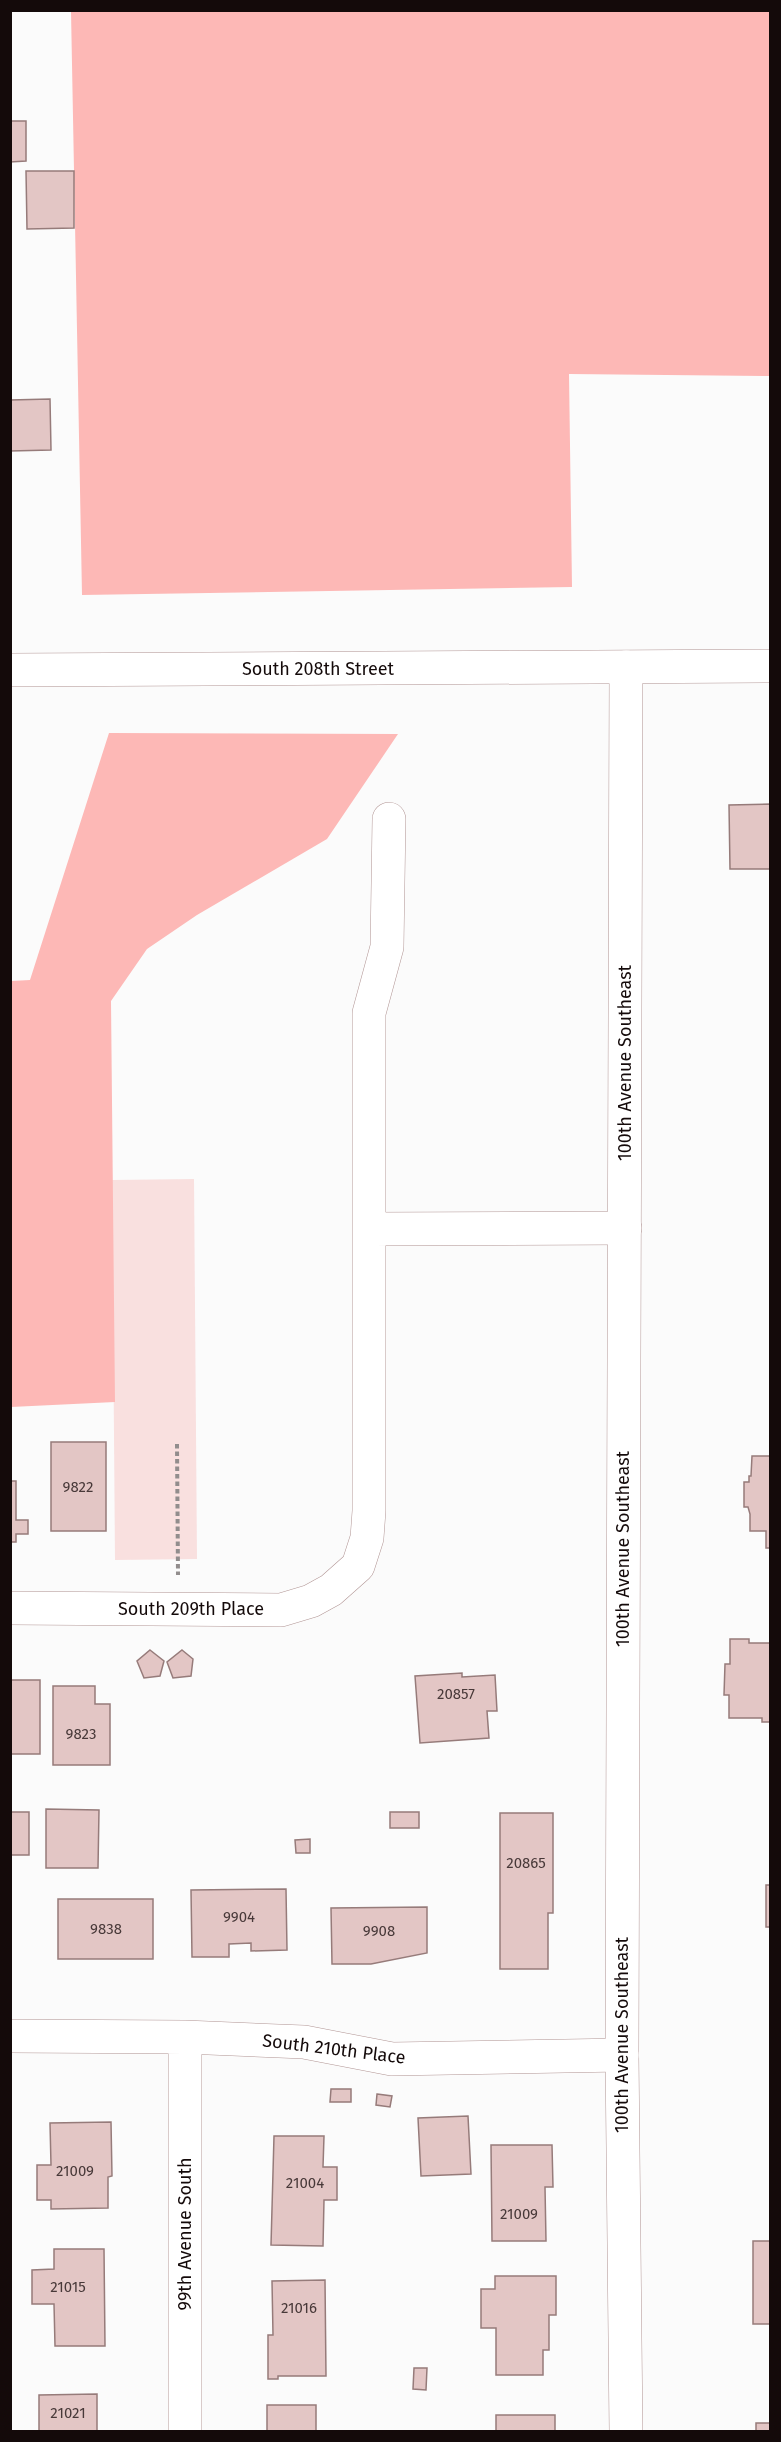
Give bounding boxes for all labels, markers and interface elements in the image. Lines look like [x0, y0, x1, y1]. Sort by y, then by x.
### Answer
street label: South 208th Street [242, 658, 395, 680]
street label: 100th Avenue Southeast [614, 964, 636, 1161]
street label: 100th Avenue Southeast [612, 1450, 634, 1647]
house number: 9822 [63, 1478, 93, 1496]
street label: South 209th Place [118, 1598, 264, 1620]
house number: 20857 [437, 1685, 475, 1703]
house number: 9823 [66, 1725, 96, 1743]
house number: 20865 [506, 1854, 546, 1872]
house number: 9904 [223, 1908, 255, 1926]
house number: 9838 [90, 1920, 122, 1938]
house number: 9908 [363, 1922, 395, 1940]
street label: 100th Avenue Southeast [611, 1936, 633, 2133]
street label: South 210th Place [261, 2029, 407, 2069]
street label: 99th Avenue South [174, 2157, 196, 2311]
house number: 21009 [56, 2162, 94, 2180]
house number: 21004 [286, 2174, 324, 2192]
house number: 21009 [500, 2205, 538, 2223]
house number: 21015 [50, 2278, 86, 2296]
house number: 21016 [281, 2299, 317, 2317]
house number: 21021 [50, 2404, 86, 2422]

